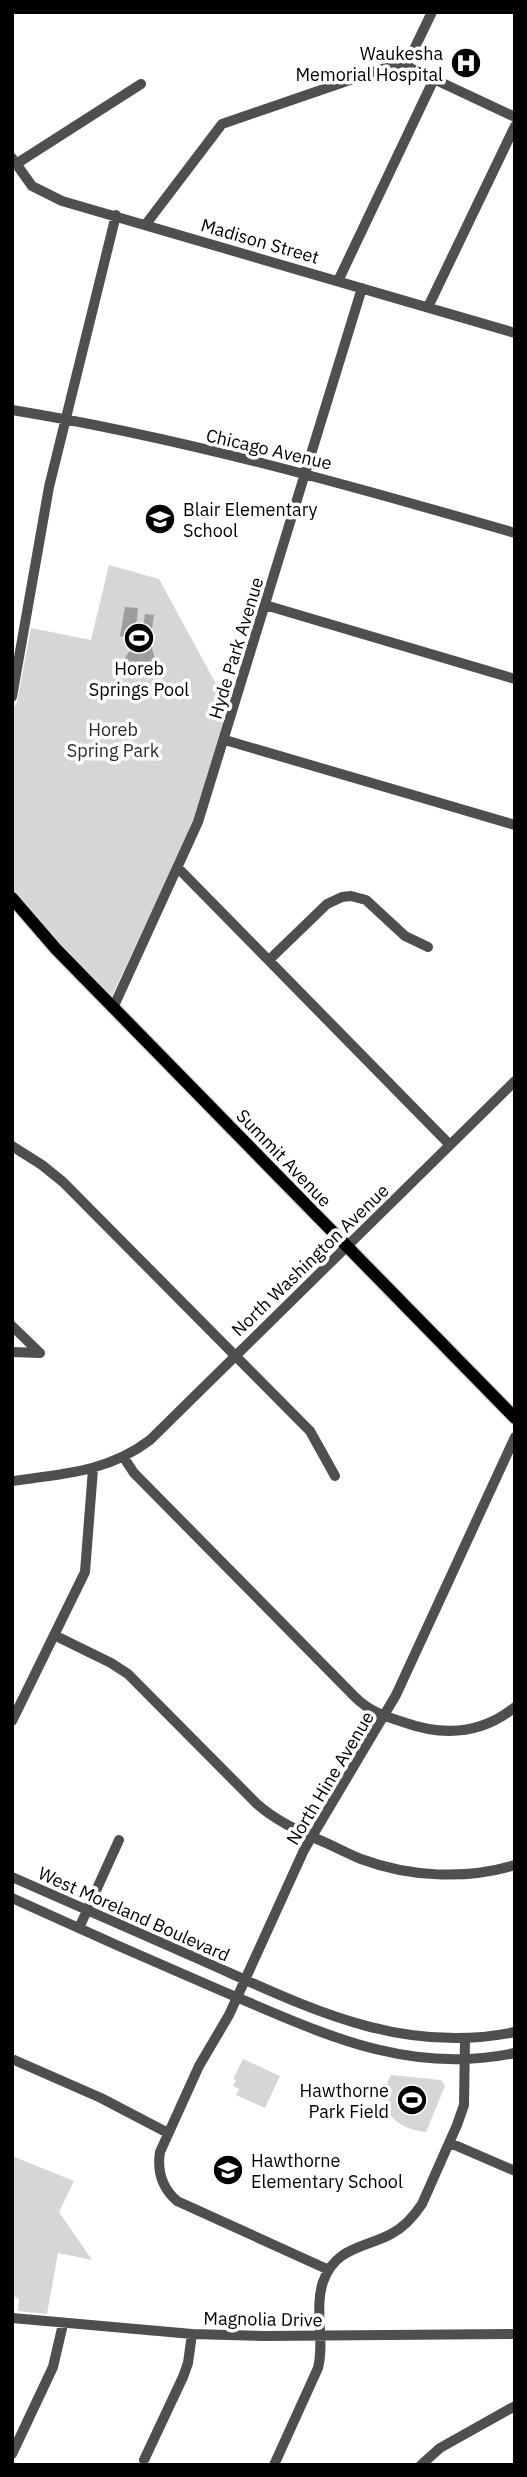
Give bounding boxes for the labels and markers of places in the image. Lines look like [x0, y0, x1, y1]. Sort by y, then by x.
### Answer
place label: Waukesha Memorial Hospital [296, 42, 443, 86]
hospital icon: Waukesha Memorial Hospital [449, 46, 483, 80]
place label: Blair Elementary School [183, 498, 317, 542]
school or university icon: Blair Elementary School [143, 502, 177, 536]
sports icon: Horeb Springs Pool [122, 621, 156, 655]
place label: Horeb Springs Pool [89, 657, 189, 701]
place label: Hawthorne Park Field [300, 2079, 389, 2123]
sports icon: Hawthorne Park Field [395, 2083, 429, 2117]
place label: Hawthorne Elementary School [251, 2149, 403, 2193]
school or university icon: Hawthorne Elementary School [211, 2153, 245, 2187]

